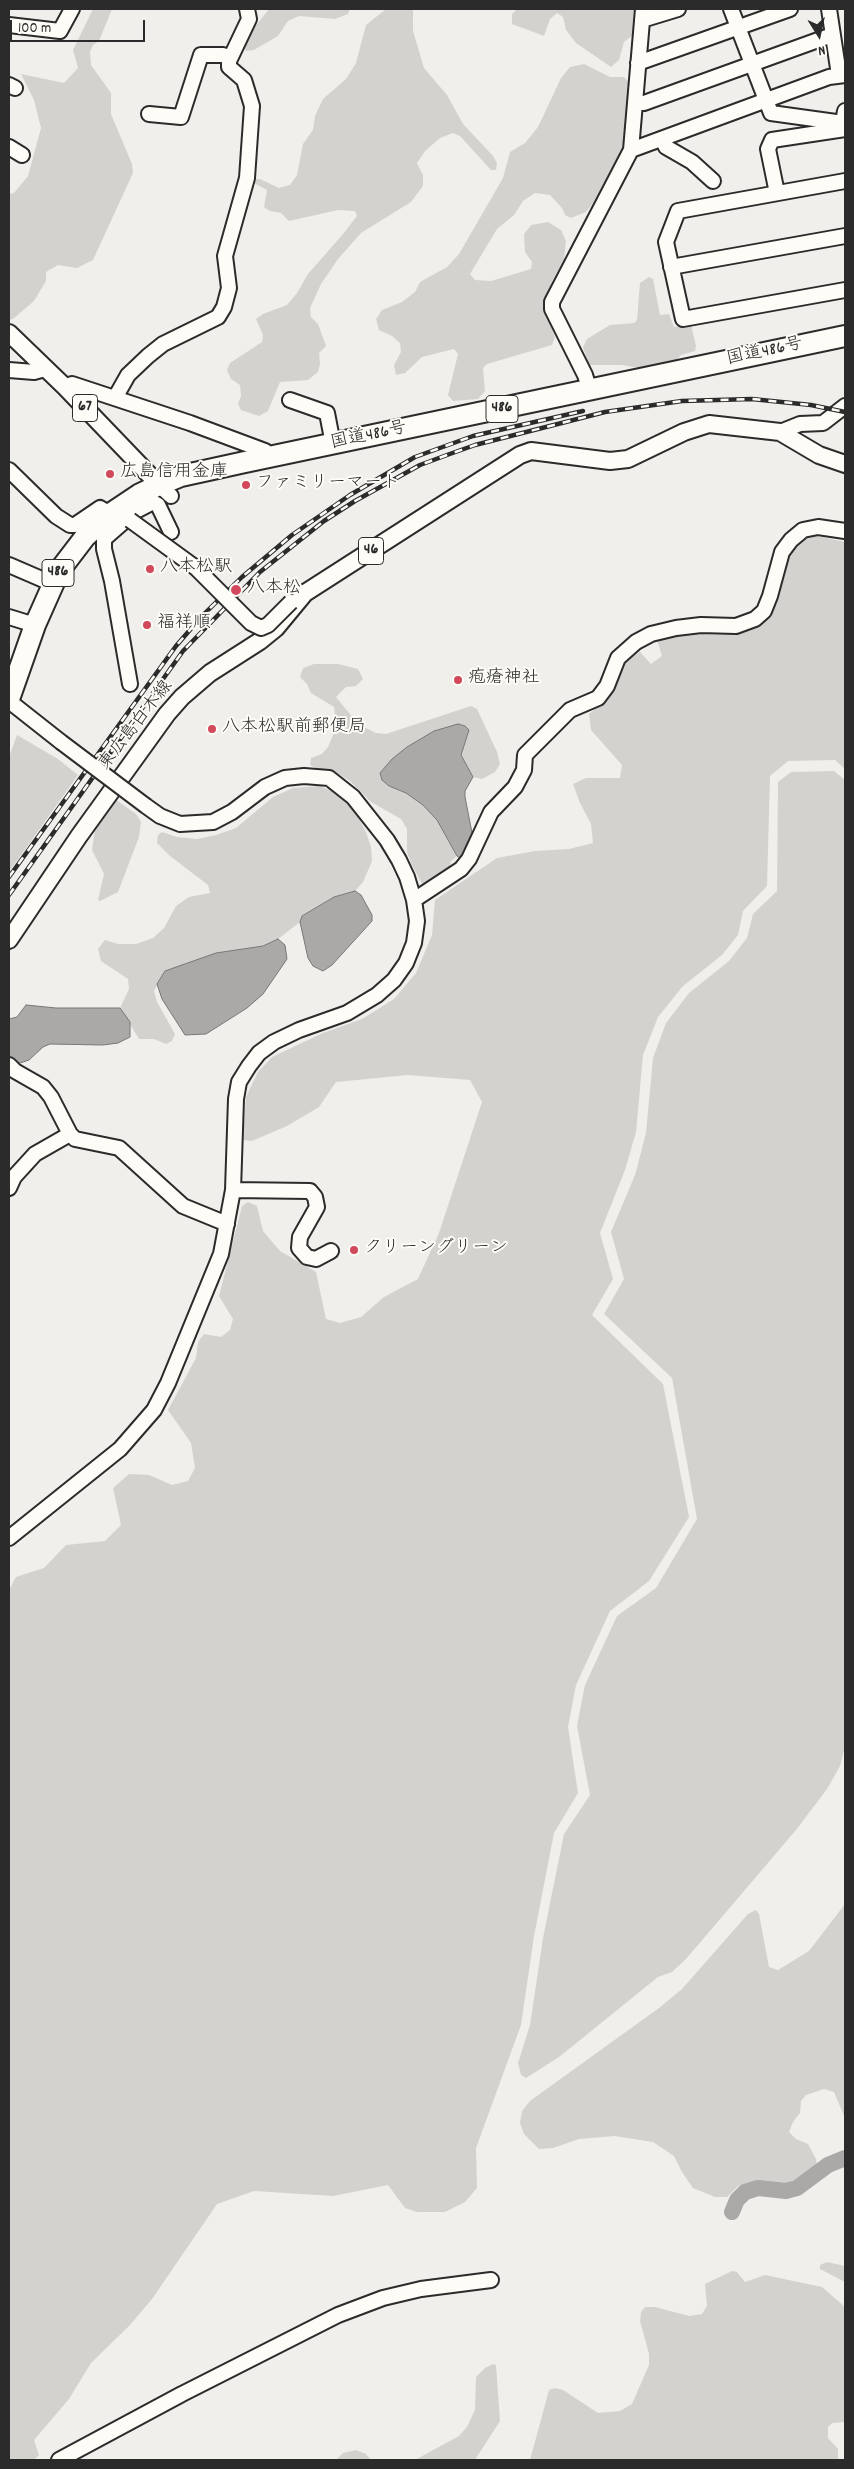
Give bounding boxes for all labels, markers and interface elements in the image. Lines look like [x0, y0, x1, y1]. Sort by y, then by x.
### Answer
scale bar [12, 10, 148, 42]
north arrow [794, 10, 844, 60]
text: 100 m [18, 18, 51, 40]
text: N [816, 39, 827, 60]
street label: 国道486号 [725, 334, 805, 372]
road number: 67 [72, 394, 98, 422]
road number: 486 [486, 396, 518, 422]
street label: 国道486号 [329, 418, 409, 456]
place label: 広島信用金庫 [120, 463, 228, 485]
marker: 広島信用金庫 [104, 468, 116, 480]
place label: ファミリーマート [256, 474, 400, 496]
marker: ファミリーマート [240, 479, 252, 491]
road number: 46 [358, 538, 384, 564]
place label: 八本松駅 [160, 558, 232, 580]
road number: 486 [42, 560, 74, 586]
marker: 八本松駅 [144, 563, 156, 575]
place label: 八本松 [247, 579, 301, 601]
marker: 八本松 [229, 583, 243, 597]
place label: 福祥順 [157, 614, 211, 636]
marker: 福祥順 [141, 619, 153, 631]
place label: 疱瘡神社 [468, 669, 540, 691]
marker: 疱瘡神社 [452, 674, 464, 686]
street label: 東広島白木線 [95, 677, 179, 775]
place label: 八本松駅前郵便局 [222, 718, 366, 740]
marker: 八本松駅前郵便局 [206, 723, 218, 735]
place label: クリーングリーン [364, 1239, 508, 1261]
marker: クリーングリーン [348, 1244, 360, 1256]

